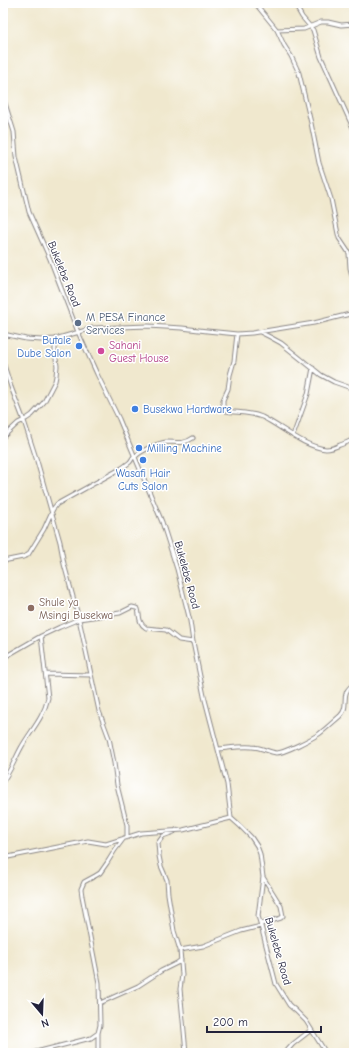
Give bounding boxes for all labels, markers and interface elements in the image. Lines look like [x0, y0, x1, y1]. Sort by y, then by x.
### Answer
street label: Bukelebe Road [45, 239, 83, 309]
place label: M PESA Finance Services [86, 311, 166, 337]
marker: M PESA Finance Services [73, 318, 83, 328]
place label: Butale Dube Salon [17, 334, 71, 360]
place label: Sahani Guest House [109, 339, 169, 365]
marker: Butale Dube Salon [74, 341, 84, 351]
marker: Sahani Guest House [96, 346, 106, 356]
place label: Busekwa Hardware [143, 403, 232, 416]
marker: Busekwa Hardware [130, 404, 140, 414]
place label: Milling Machine [147, 442, 222, 455]
marker: Milling Machine [134, 443, 144, 453]
marker: Wasafi Hair Cuts Salon [138, 455, 148, 465]
place label: Wasafi Hair Cuts Salon [116, 467, 171, 493]
street label: Bukelebe Road [172, 540, 202, 611]
place label: Shule ya Msingi Busekwa [39, 596, 113, 622]
marker: Shule ya Msingi Busekwa [26, 603, 36, 613]
street label: Bukelebe Road [262, 916, 294, 986]
north arrow [22, 994, 62, 1034]
scale bar [207, 1008, 321, 1034]
text: 200 m [213, 1015, 248, 1029]
text: N [40, 1016, 51, 1030]

